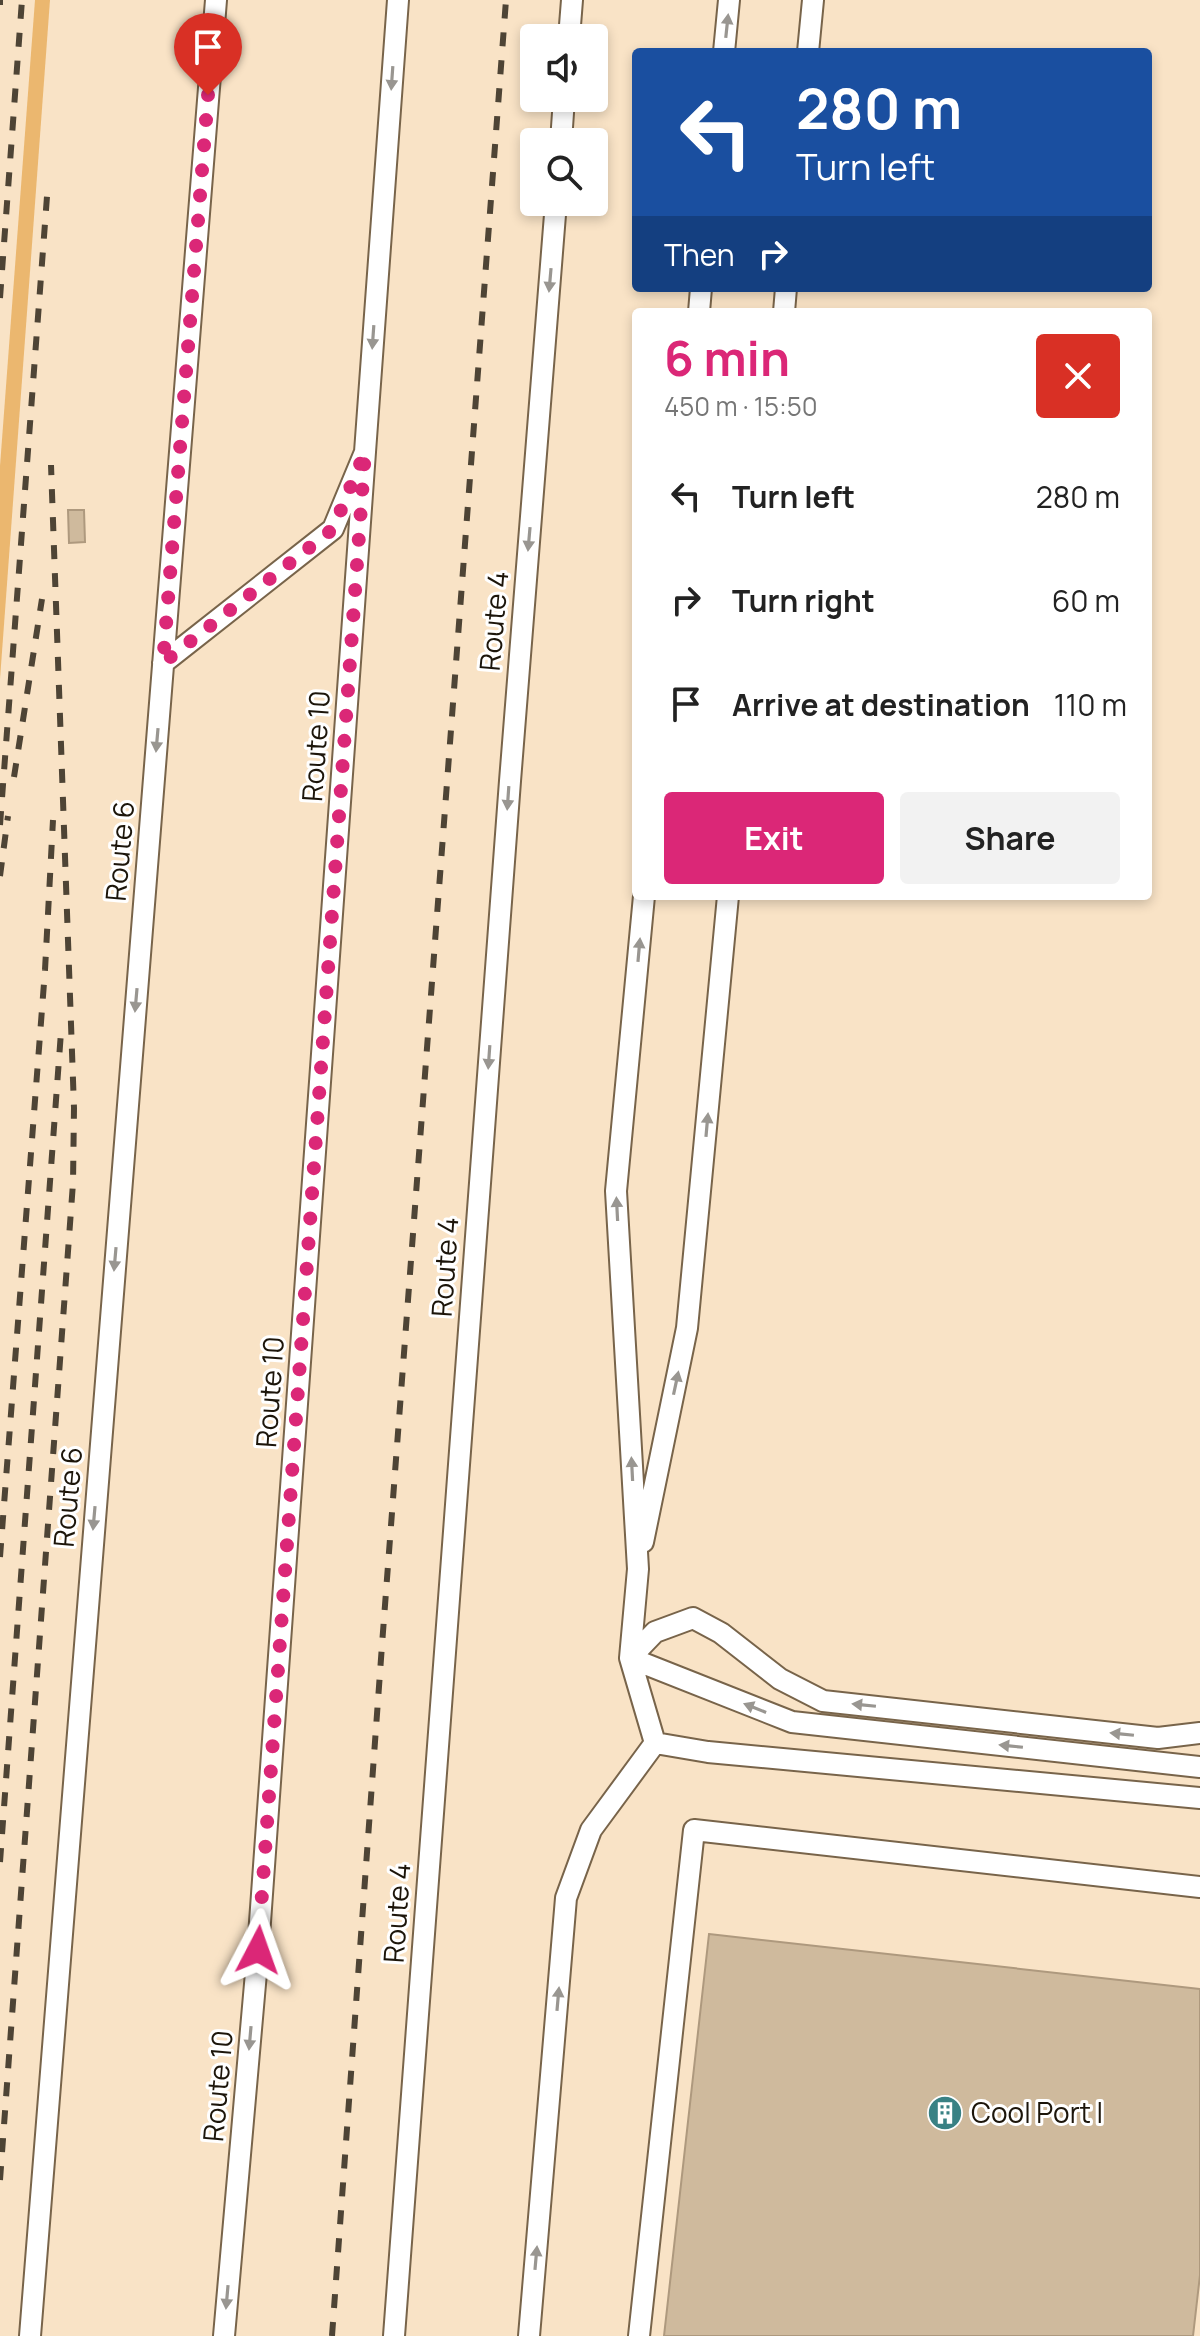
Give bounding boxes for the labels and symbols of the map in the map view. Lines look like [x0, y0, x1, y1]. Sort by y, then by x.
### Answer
pin [174, 13, 242, 95]
one-way arrow [720, 13, 733, 38]
one-way arrow [385, 66, 398, 91]
one-way arrow [543, 268, 556, 293]
one-way arrow [366, 325, 379, 350]
one-way arrow [522, 527, 535, 552]
street label: Route 4 [470, 569, 516, 672]
street label: Route 10 [292, 689, 338, 803]
one-way arrow [150, 728, 163, 753]
one-way arrow [501, 786, 514, 811]
street label: Route 6 [96, 799, 142, 903]
one-way arrow [632, 937, 645, 962]
one-way arrow [129, 987, 142, 1012]
one-way arrow [482, 1045, 495, 1070]
one-way arrow [700, 1112, 713, 1137]
one-way arrow [610, 1196, 623, 1221]
street label: Route 4 [422, 1216, 466, 1318]
one-way arrow [108, 1247, 121, 1272]
street label: Route 10 [246, 1335, 292, 1449]
one-way arrow [670, 1370, 683, 1395]
street label: Route 6 [44, 1445, 90, 1549]
one-way arrow [625, 1456, 638, 1481]
one-way arrow [88, 1506, 101, 1531]
one-way arrow [851, 1699, 876, 1712]
one-way arrow [743, 1701, 767, 1714]
one-way arrow [1110, 1727, 1135, 1740]
one-way arrow [998, 1740, 1023, 1753]
street label: Route 4 [374, 1862, 418, 1964]
position arrow [216, 1908, 300, 1992]
one-way arrow [552, 1986, 565, 2011]
one-way arrow [243, 2026, 256, 2051]
street label: Route 10 [193, 2029, 241, 2143]
place label: Cool Port I [971, 2093, 1103, 2131]
building icon: Cool Port I [926, 2094, 964, 2132]
one-way arrow [530, 2245, 543, 2270]
one-way arrow [221, 2285, 234, 2310]

